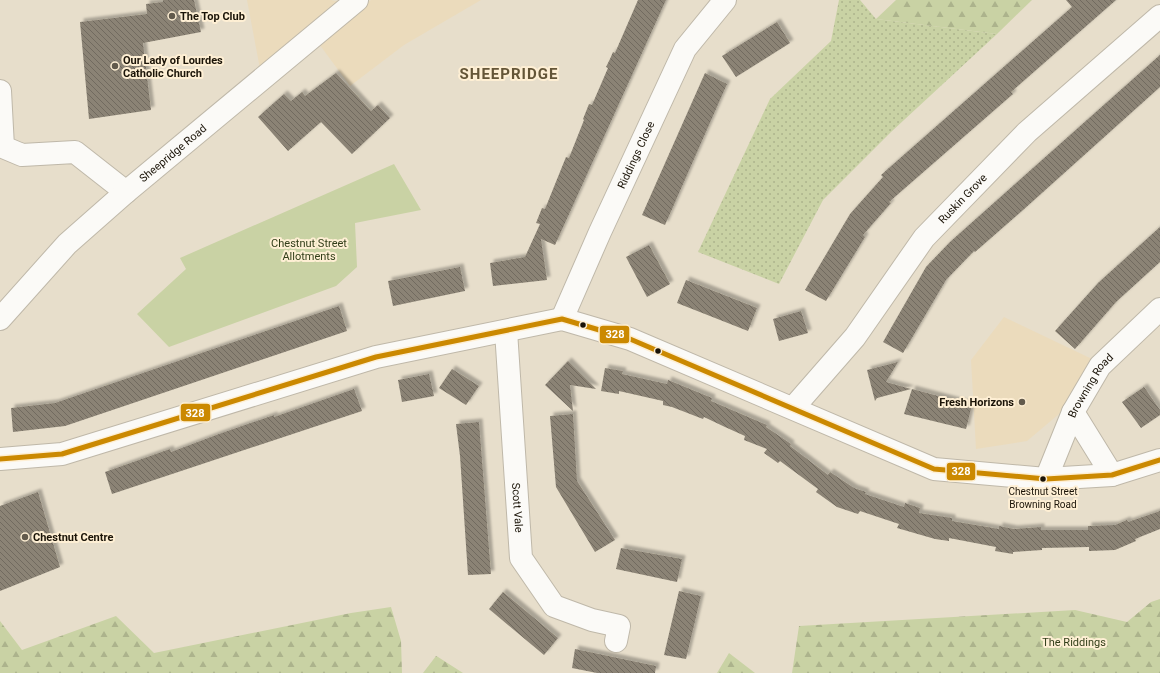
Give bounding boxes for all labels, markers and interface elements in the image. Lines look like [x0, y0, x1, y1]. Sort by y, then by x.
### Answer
place label: The Top Club [180, 10, 245, 23]
marker: The Top Club [167, 11, 177, 21]
place label: Our Lady of Lourdes Catholic Church [123, 54, 223, 80]
marker: Our Lady of Lourdes Catholic Church [110, 61, 120, 71]
district label: SHEEPRIDGE [460, 65, 558, 83]
street label: Riddings Close [615, 119, 657, 191]
street label: Sheepridge Road [137, 122, 209, 185]
street label: Ruskin Grove [935, 171, 989, 226]
park label: Chestnut Street Allotments [271, 237, 347, 263]
unlabelled marker [578, 320, 588, 330]
line badge: 328 [599, 325, 630, 344]
text: 328 [606, 328, 624, 341]
unlabelled marker [653, 346, 663, 356]
street label: Browning Road [1065, 351, 1116, 419]
place label: Fresh Horizons [939, 396, 1014, 409]
marker: Fresh Horizons [1017, 397, 1027, 407]
line badge: 328 [180, 403, 211, 422]
text: 328 [186, 407, 204, 420]
line badge: 328 [946, 462, 976, 481]
text: 328 [952, 465, 970, 478]
marker: Chestnut Street Browning Road [1038, 474, 1048, 484]
street label: Scott Vale [510, 482, 526, 533]
place label: Chestnut Street Browning Road [1009, 486, 1077, 510]
place label: Chestnut Centre [33, 531, 113, 544]
marker: Chestnut Centre [20, 532, 30, 542]
park label: The Riddings [1042, 636, 1106, 649]

